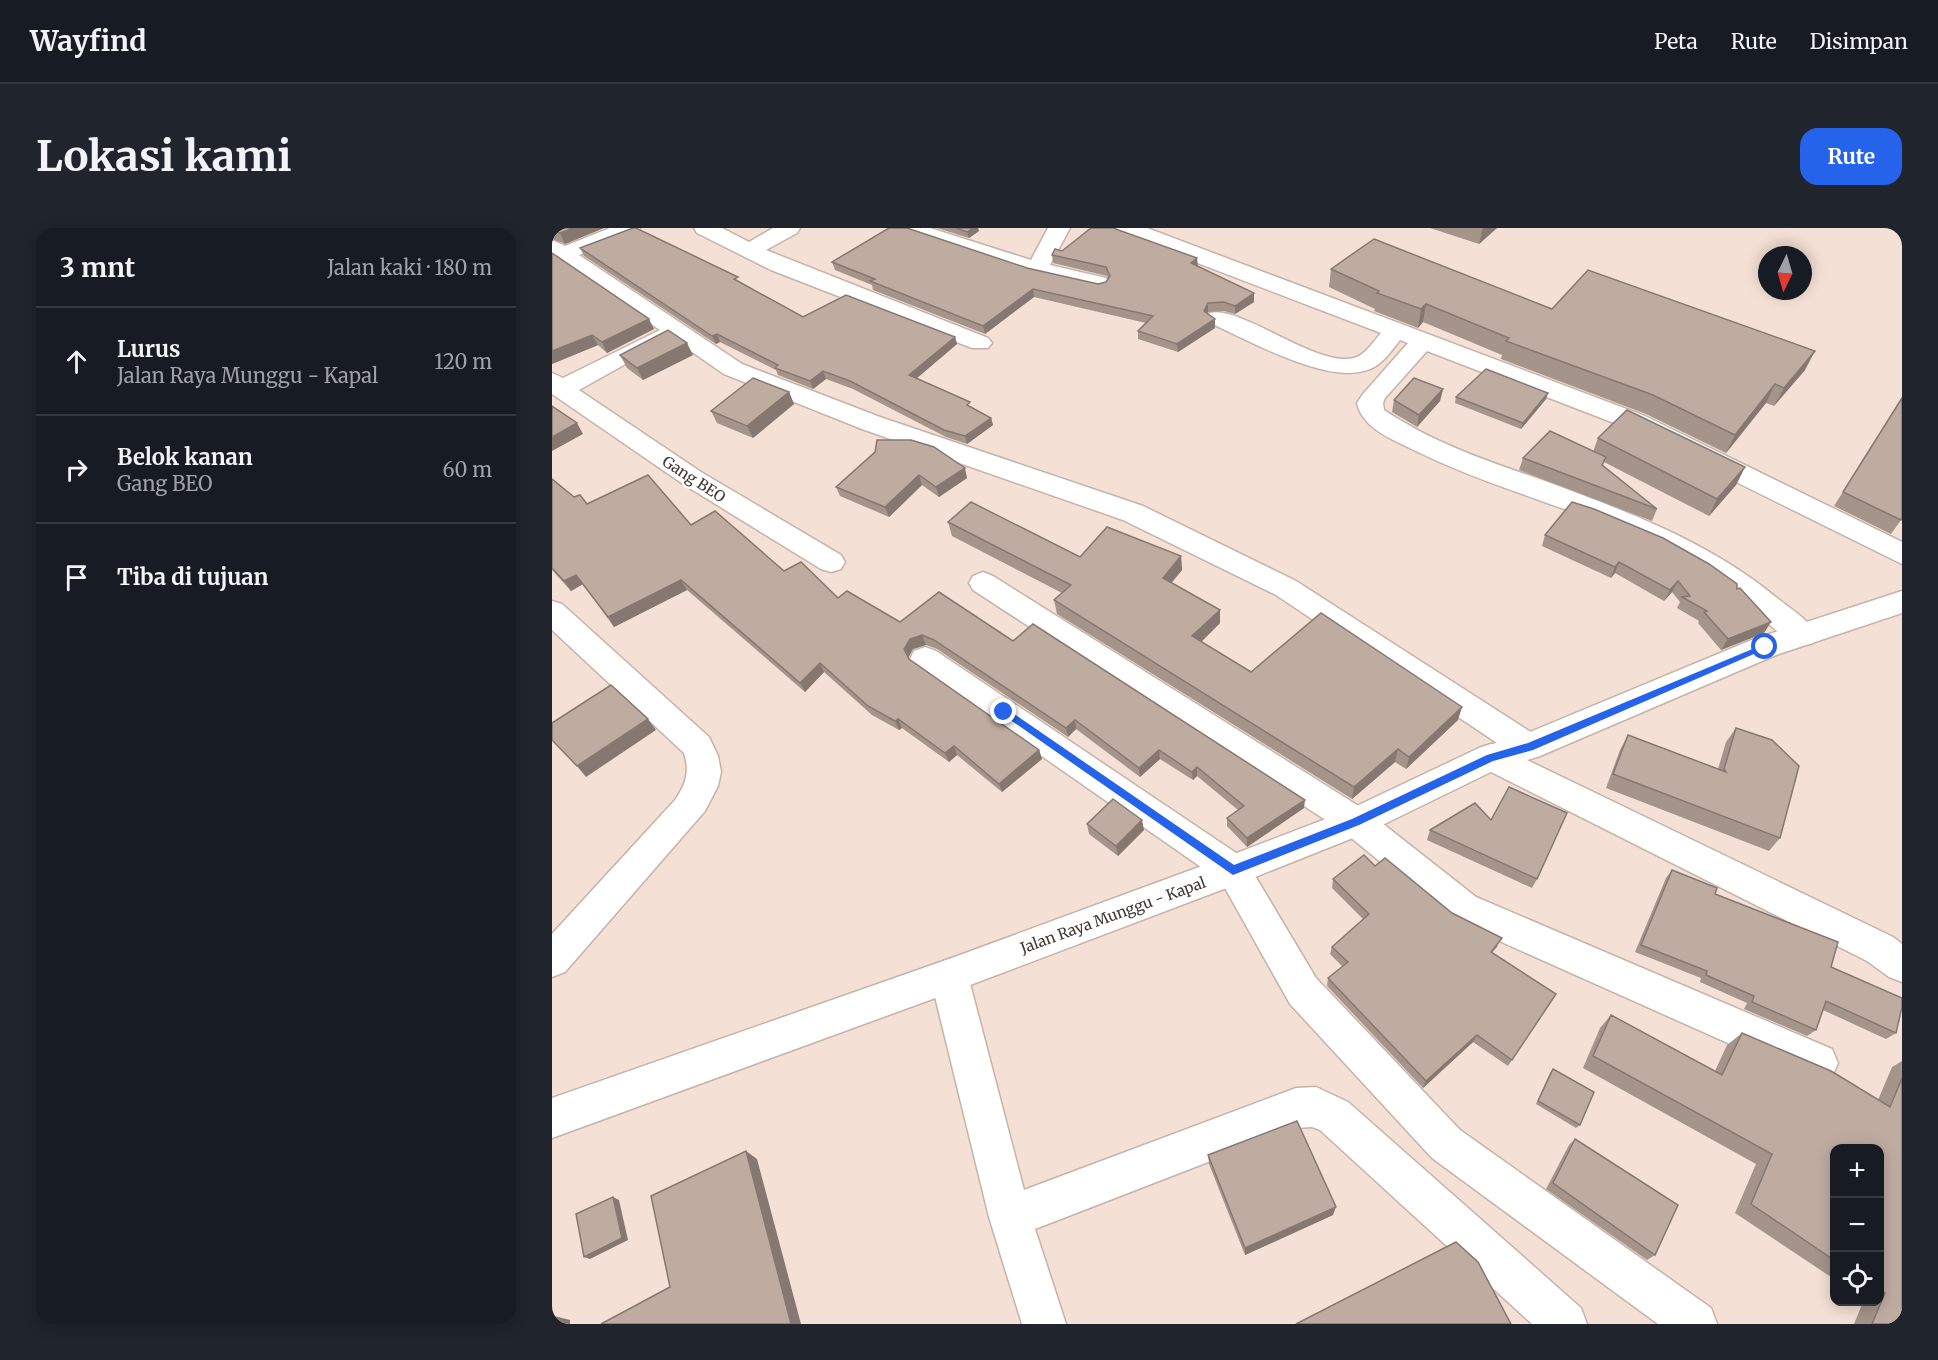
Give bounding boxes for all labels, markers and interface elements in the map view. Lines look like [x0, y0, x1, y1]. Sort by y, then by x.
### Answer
text: Wayfind [30, 23, 146, 59]
text: Peta [1654, 28, 1698, 55]
text: Rute [1731, 28, 1777, 55]
text: Disimpan [1810, 28, 1908, 55]
button: Rute [1800, 128, 1902, 185]
text: Lokasi kami [36, 130, 292, 182]
north arrow [1758, 246, 1812, 300]
text: 3 mnt [60, 251, 135, 284]
text: Jalan kaki · 180 m [327, 255, 492, 280]
text: Lurus [117, 335, 180, 363]
icon: ahead [60, 345, 93, 378]
text: 120 m [434, 349, 492, 374]
text: Jalan Raya Munggu - Kapal [117, 363, 378, 388]
text: Belok kanan [117, 443, 253, 471]
street label: Gang BEO [659, 452, 729, 507]
icon: right [60, 453, 93, 486]
text: 60 m [442, 457, 492, 482]
text: Gang BEO [117, 471, 212, 496]
icon: arrive [60, 561, 93, 594]
text: Tiba di tujuan [117, 563, 268, 591]
route start [1751, 633, 1777, 659]
route end [990, 698, 1016, 724]
street label: Jalan Raya Munggu - Kapal [1017, 872, 1209, 958]
map controls [1830, 1144, 1884, 1306]
button: + [1830, 1144, 1884, 1198]
button: − [1830, 1198, 1884, 1252]
button: locate [1830, 1252, 1884, 1306]

